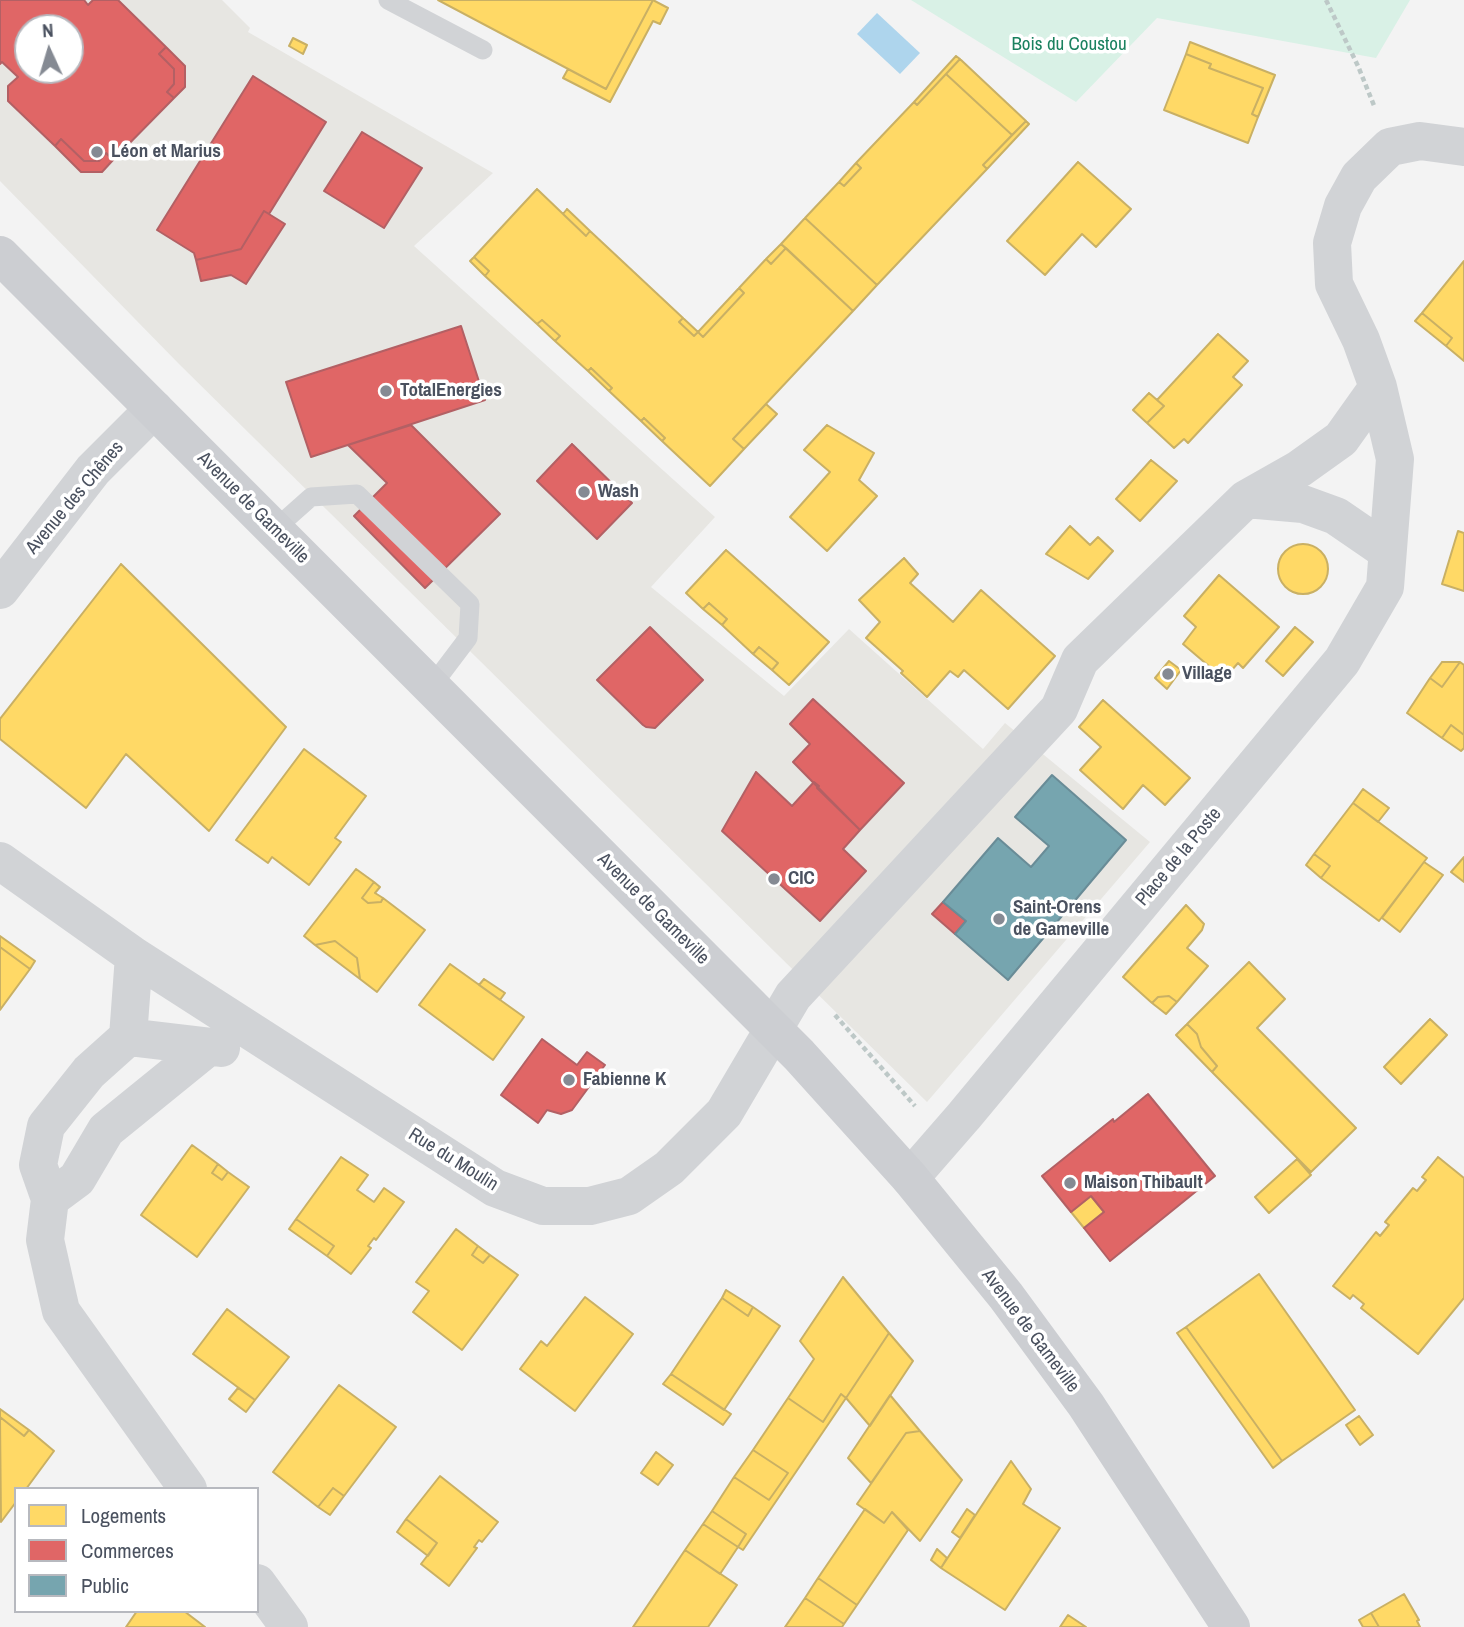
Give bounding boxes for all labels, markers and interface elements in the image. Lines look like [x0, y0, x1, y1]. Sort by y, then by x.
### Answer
north arrow [14, 14, 84, 84]
text: N [41, 17, 54, 43]
park label: Bois du Coustou [1011, 34, 1127, 56]
place label: Léon et Marius [111, 141, 221, 163]
marker: Léon et Marius [89, 144, 105, 160]
place label: TotalEnergies [400, 380, 502, 402]
marker: TotalEnergies [378, 383, 394, 399]
street label: Avenue des Chênes [21, 437, 129, 559]
street label: Avenue de Gameville [192, 447, 314, 569]
place label: Wash [598, 481, 639, 503]
marker: Wash [576, 484, 592, 500]
place label: Village [1182, 663, 1232, 685]
marker: Village [1160, 666, 1176, 682]
street label: Place de la Poste [1131, 803, 1227, 911]
street label: Avenue de Gameville [592, 848, 714, 970]
place label: CIC [788, 868, 815, 890]
marker: CIC [766, 871, 782, 887]
place label: Saint-Orens de Gameville [1013, 897, 1109, 941]
marker: Saint-Orens de Gameville [991, 911, 1007, 927]
place label: Fabienne K [583, 1069, 666, 1091]
marker: Fabienne K [561, 1072, 577, 1088]
street label: Rue du Moulin [404, 1123, 502, 1197]
place label: Maison Thibault [1084, 1172, 1203, 1194]
marker: Maison Thibault [1062, 1175, 1078, 1191]
street label: Avenue de Gameville [976, 1265, 1084, 1397]
legend [14, 1487, 259, 1613]
text: Logements [81, 1501, 166, 1530]
text: Commerces [81, 1536, 174, 1565]
text: Public [81, 1571, 129, 1600]

